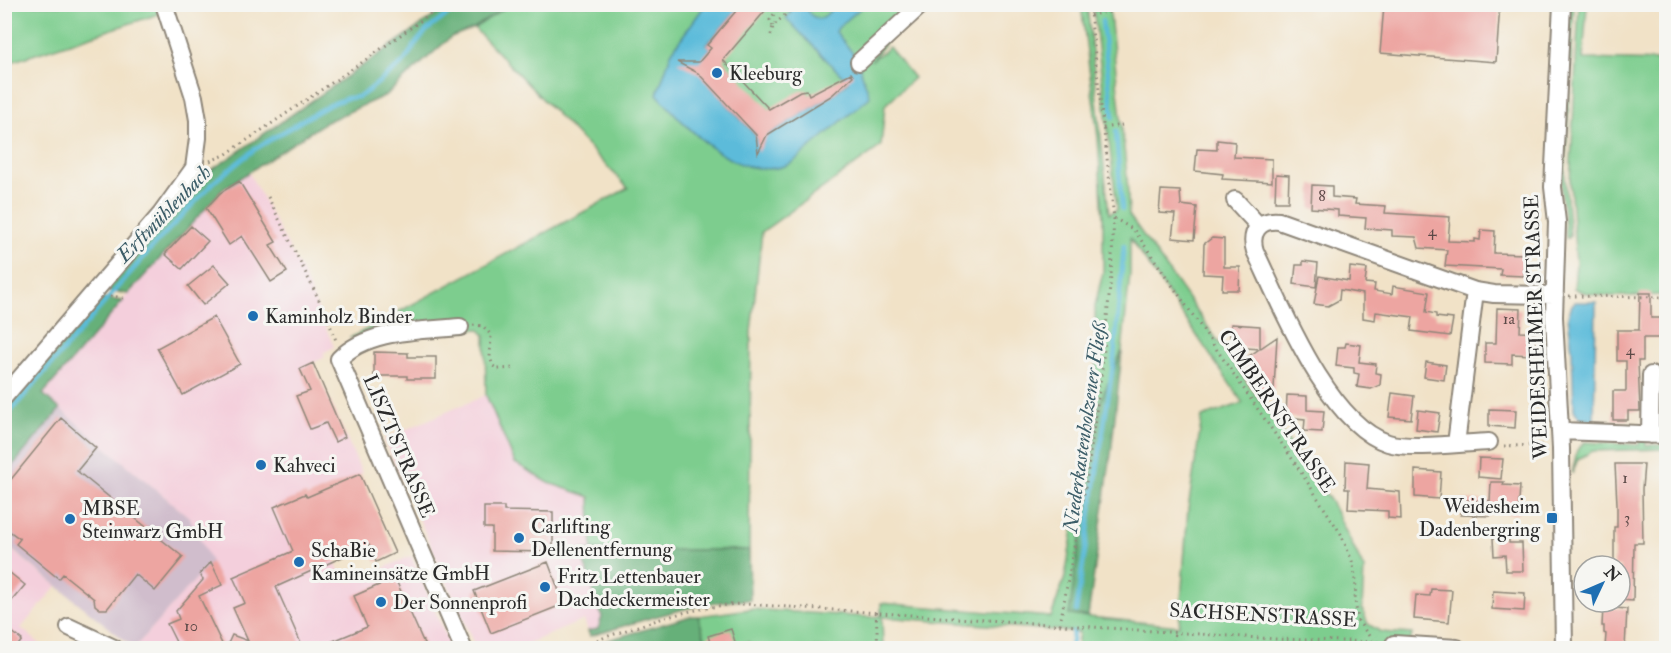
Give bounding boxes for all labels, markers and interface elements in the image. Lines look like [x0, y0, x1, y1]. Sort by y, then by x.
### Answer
place label: Kleeburg [729, 61, 803, 86]
marker: Kleeburg [710, 66, 724, 80]
water label: Erftmühlenbach [109, 159, 217, 270]
house number: 8 [1318, 186, 1326, 206]
street label: WEIDESHEIMER STRASSE [1519, 194, 1553, 461]
house number: 4 [1428, 221, 1438, 241]
place label: Kaminholz Binder [265, 304, 412, 329]
marker: Kaminholz Binder [246, 309, 260, 323]
house number: 1a [1503, 309, 1516, 329]
water label: Niederkastenholzener Fließ [1057, 319, 1113, 535]
street label: CIMBERNSTRASSE [1213, 325, 1341, 497]
house number: 4 [1626, 340, 1636, 360]
street label: LISZTSTRASSE [358, 371, 440, 521]
place label: Kahveci [273, 453, 336, 478]
marker: Kahveci [254, 458, 268, 472]
house number: 1 [1622, 468, 1628, 488]
place label: Weidesheim Dadenbergring [1419, 494, 1541, 542]
place label: MBSE Steinwarz GmbH [82, 496, 223, 544]
house number: 3 [1624, 508, 1630, 528]
marker: Weidesheim Dadenbergring [1545, 511, 1559, 525]
marker: MBSE Steinwarz GmbH [63, 512, 77, 526]
place label: Carlifting Dellenentfernung [531, 514, 674, 562]
marker: Carlifting Dellenentfernung [512, 531, 526, 545]
place label: SchaBie Kamineinsätze GmbH [311, 538, 490, 586]
north arrow [1572, 554, 1632, 614]
marker: SchaBie Kamineinsätze GmbH [292, 555, 306, 569]
text: N [1599, 561, 1625, 587]
place label: Fritz Lettenbauer Dachdeckermeister [557, 564, 710, 612]
marker: Fritz Lettenbauer Dachdeckermeister [538, 580, 552, 594]
place label: Der Sonnenprofi [393, 590, 527, 616]
marker: Der Sonnenprofi [374, 595, 388, 609]
street label: SACHSENSTRASSE [1169, 598, 1357, 632]
house number: 10 [184, 616, 198, 636]

